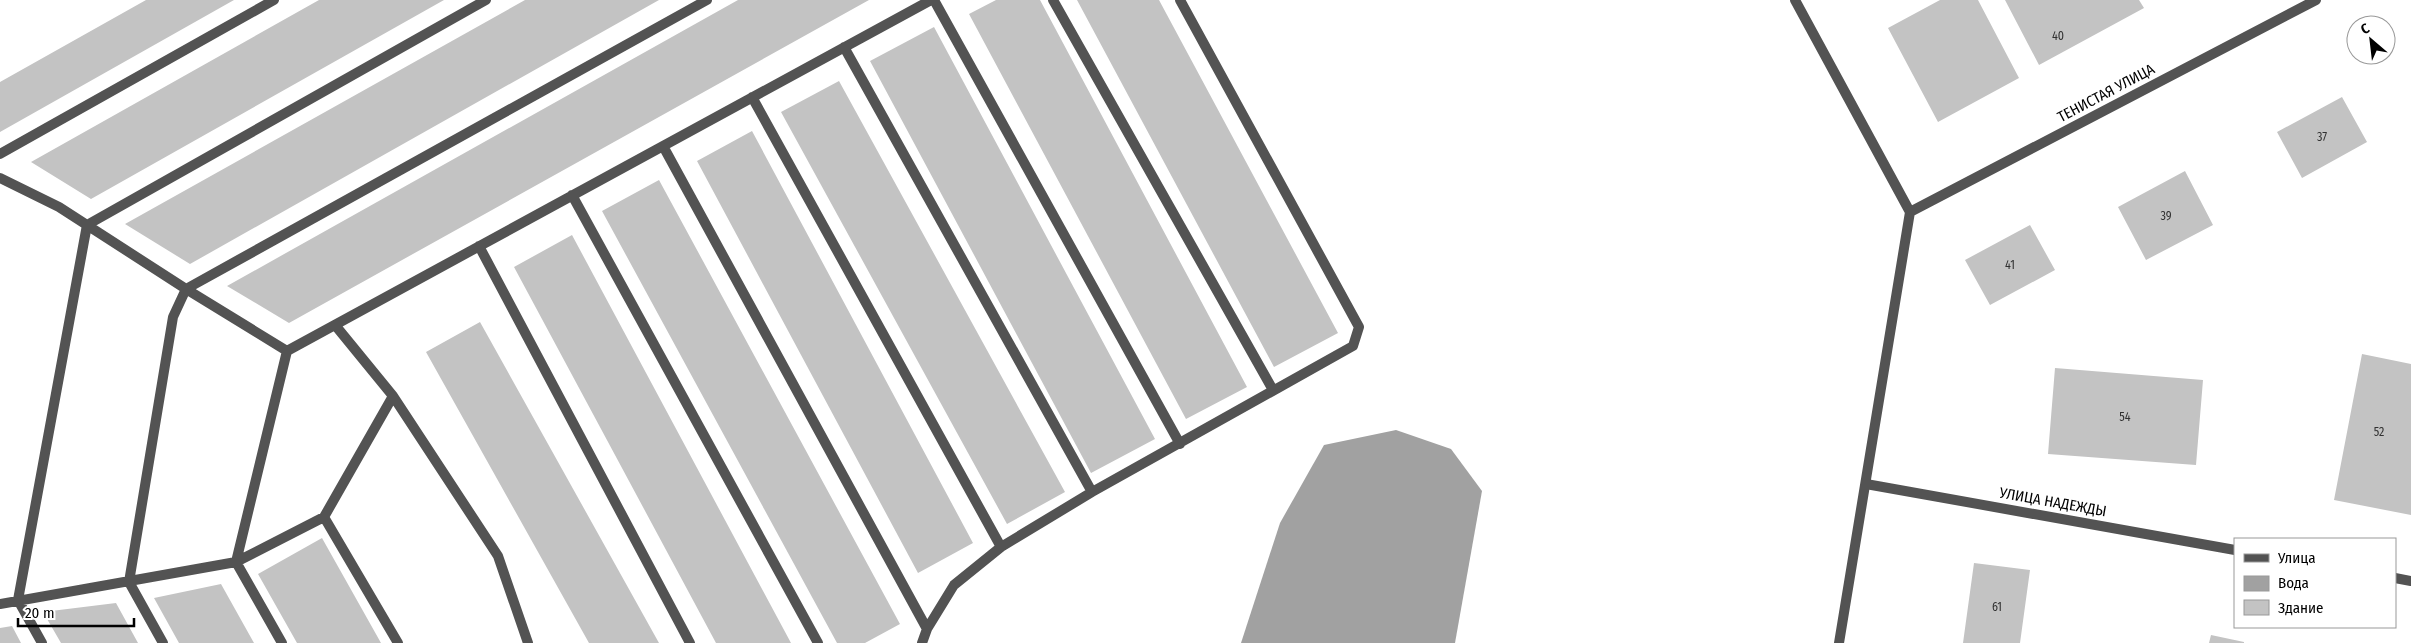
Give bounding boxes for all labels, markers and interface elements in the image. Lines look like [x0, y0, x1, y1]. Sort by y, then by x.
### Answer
north arrow [2346, 15, 2396, 65]
text: С [2358, 19, 2373, 38]
house number: 40 [2052, 29, 2064, 43]
street label: ТЕНИСТАЯ УЛИЦА [2054, 60, 2158, 126]
house number: 37 [2317, 130, 2327, 144]
house number: 39 [2160, 209, 2172, 223]
house number: 41 [2005, 258, 2015, 272]
house number: 54 [2119, 410, 2131, 424]
house number: 52 [2374, 425, 2384, 439]
street label: УЛИЦА НАДЕЖДЫ [1997, 484, 2108, 520]
legend [2234, 538, 2396, 628]
text: Улица [2277, 549, 2316, 567]
text: Вода [2278, 574, 2309, 592]
scale bar [18, 596, 134, 628]
text: Здание [2278, 599, 2324, 617]
house number: 61 [1992, 600, 2002, 614]
text: 20 m [25, 604, 55, 622]

